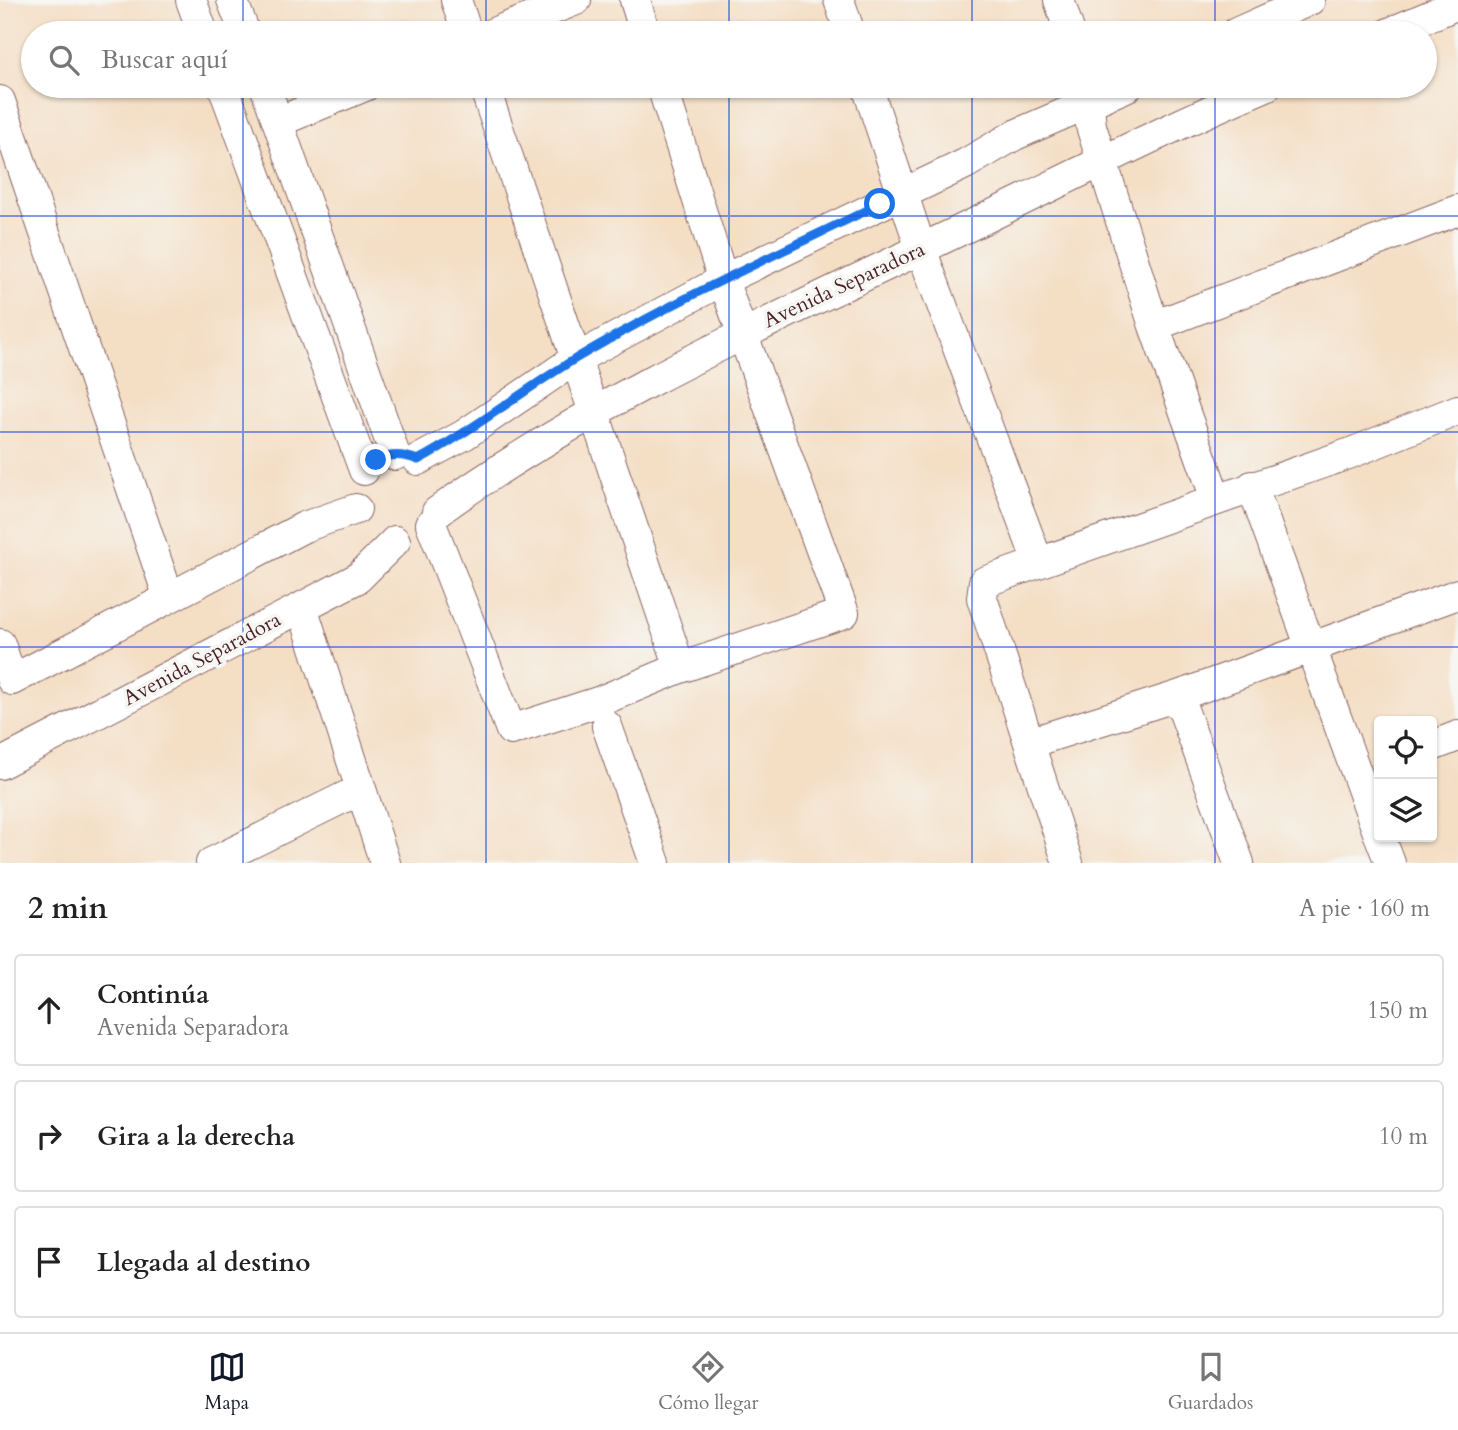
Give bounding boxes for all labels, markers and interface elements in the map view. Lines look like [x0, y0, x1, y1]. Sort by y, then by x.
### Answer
search box [21, 21, 1437, 98]
icon: search [45, 41, 83, 79]
text: Buscar aquí [101, 42, 228, 77]
route start [864, 188, 895, 219]
street label: Avenida Separadora [759, 235, 929, 335]
route end [360, 444, 391, 475]
street label: Avenida Separadora [118, 605, 286, 713]
map controls [1374, 716, 1437, 842]
button: locate [1374, 716, 1437, 779]
button: layers [1374, 779, 1437, 842]
text: 2 min [28, 888, 108, 929]
text: A pie · 160 m [1299, 893, 1430, 924]
text: Continúa [97, 977, 209, 1012]
icon: ahead [30, 991, 68, 1029]
text: 150 m [1367, 995, 1428, 1026]
text: Avenida Separadora [97, 1012, 289, 1043]
icon: right [30, 1117, 68, 1155]
text: Gira a la derecha [97, 1119, 295, 1154]
text: 10 m [1379, 1121, 1428, 1152]
icon: arrive [30, 1243, 68, 1281]
text: Llegada al destino [97, 1245, 311, 1280]
tab: Mapa [205, 1348, 249, 1416]
tab: Cómo llegar [658, 1348, 759, 1416]
tab: Guardados [1168, 1348, 1253, 1416]

